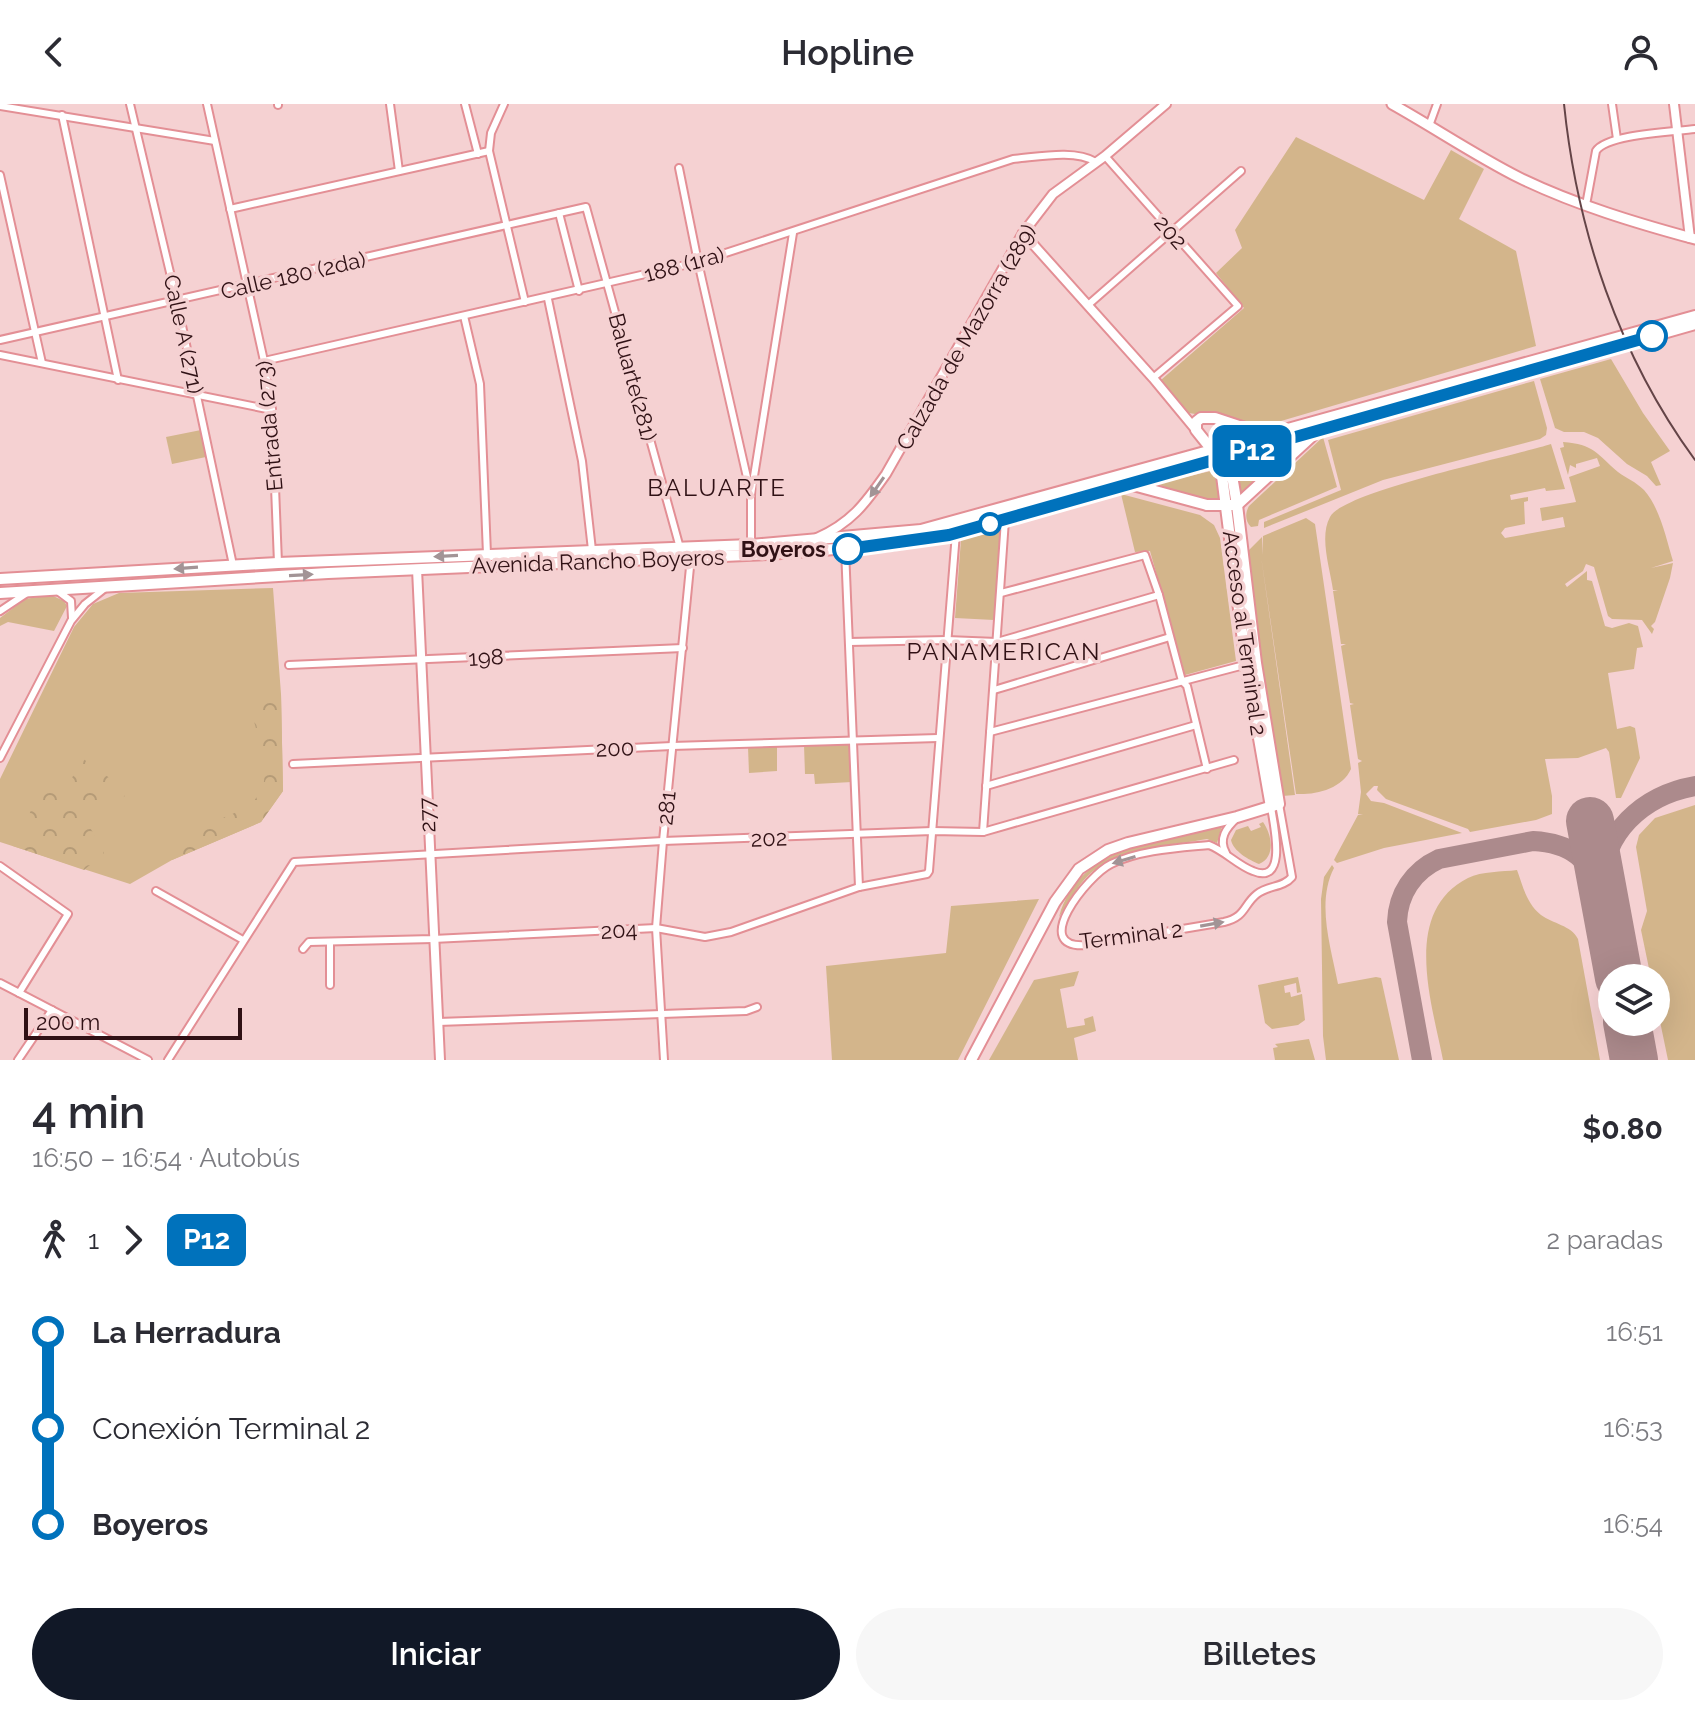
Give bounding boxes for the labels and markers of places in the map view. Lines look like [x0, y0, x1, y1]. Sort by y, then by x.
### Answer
unlabelled marker [1637, 321, 1667, 351]
unlabelled marker [979, 513, 1001, 535]
marker: Boyeros [833, 534, 863, 564]
place label: Boyeros [741, 536, 826, 562]

